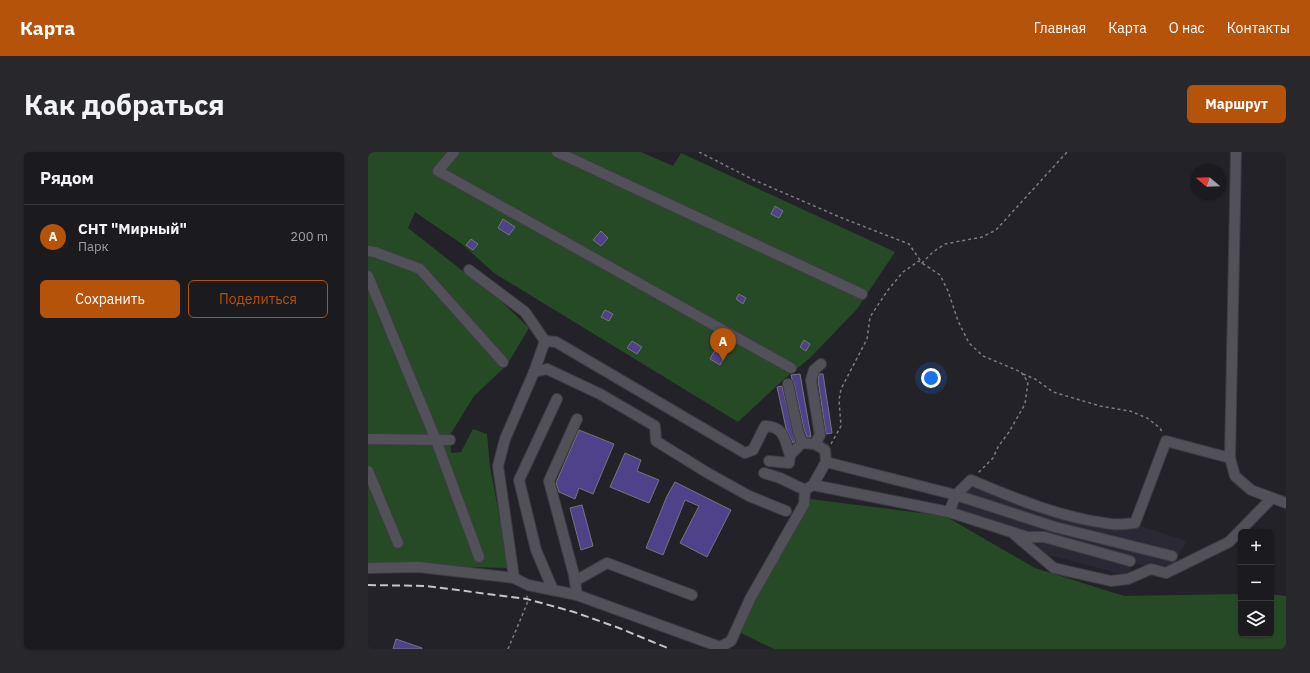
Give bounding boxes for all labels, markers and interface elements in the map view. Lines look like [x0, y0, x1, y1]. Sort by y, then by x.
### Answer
text: Карта [20, 16, 75, 40]
text: Главная [1034, 19, 1086, 37]
text: Карта [1108, 19, 1147, 37]
text: О нас [1169, 19, 1205, 37]
text: Контакты [1227, 19, 1290, 37]
button: Маршрут [1187, 85, 1286, 123]
text: Как добраться [24, 86, 225, 123]
north arrow [1190, 164, 1226, 200]
text: Рядом [40, 167, 94, 189]
text: СНТ "Мирный" [78, 219, 187, 238]
text: A [49, 228, 57, 245]
text: 200 m [290, 228, 328, 245]
text: Парк [78, 238, 109, 255]
button: Сохранить [40, 280, 180, 318]
button: Поделиться [188, 280, 328, 318]
pin: A [710, 328, 736, 361]
your location [921, 368, 941, 388]
map controls [1238, 529, 1274, 637]
button: + [1238, 529, 1274, 565]
button: − [1238, 565, 1274, 601]
button: layers [1238, 601, 1274, 637]

